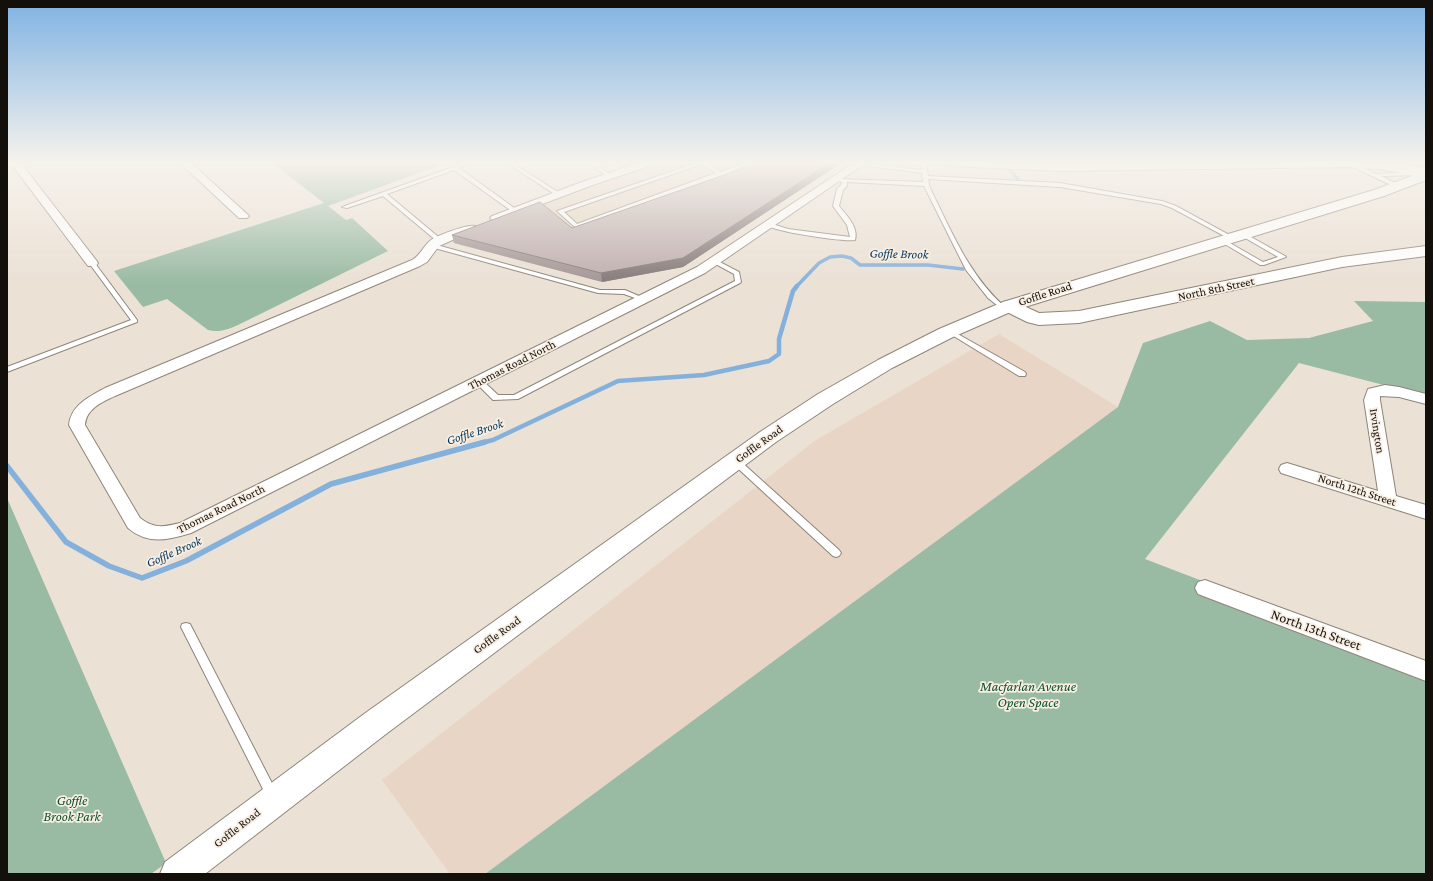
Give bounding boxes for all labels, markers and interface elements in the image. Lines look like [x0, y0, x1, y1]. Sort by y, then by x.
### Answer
water label: Goffle Brook [869, 246, 929, 262]
street label: North 8th Street [1176, 274, 1256, 304]
street label: Goffle Road [1016, 279, 1074, 309]
street label: Thomas Road North [466, 337, 558, 393]
street label: Irvington [1366, 408, 1388, 454]
water label: Goffle Brook [445, 415, 505, 449]
street label: Goffle Road [732, 422, 786, 466]
street label: North 12th Street [1316, 471, 1398, 509]
street label: Thomas Road North [175, 481, 267, 537]
water label: Goffle Brook [144, 533, 204, 571]
street label: North 13th Street [1269, 606, 1363, 654]
street label: Goffle Road [470, 613, 524, 657]
park label: Macfarlan Avenue Open Space [980, 679, 1076, 712]
park label: Goffle Brook Park [43, 793, 101, 826]
street label: Goffle Road [211, 805, 263, 851]

